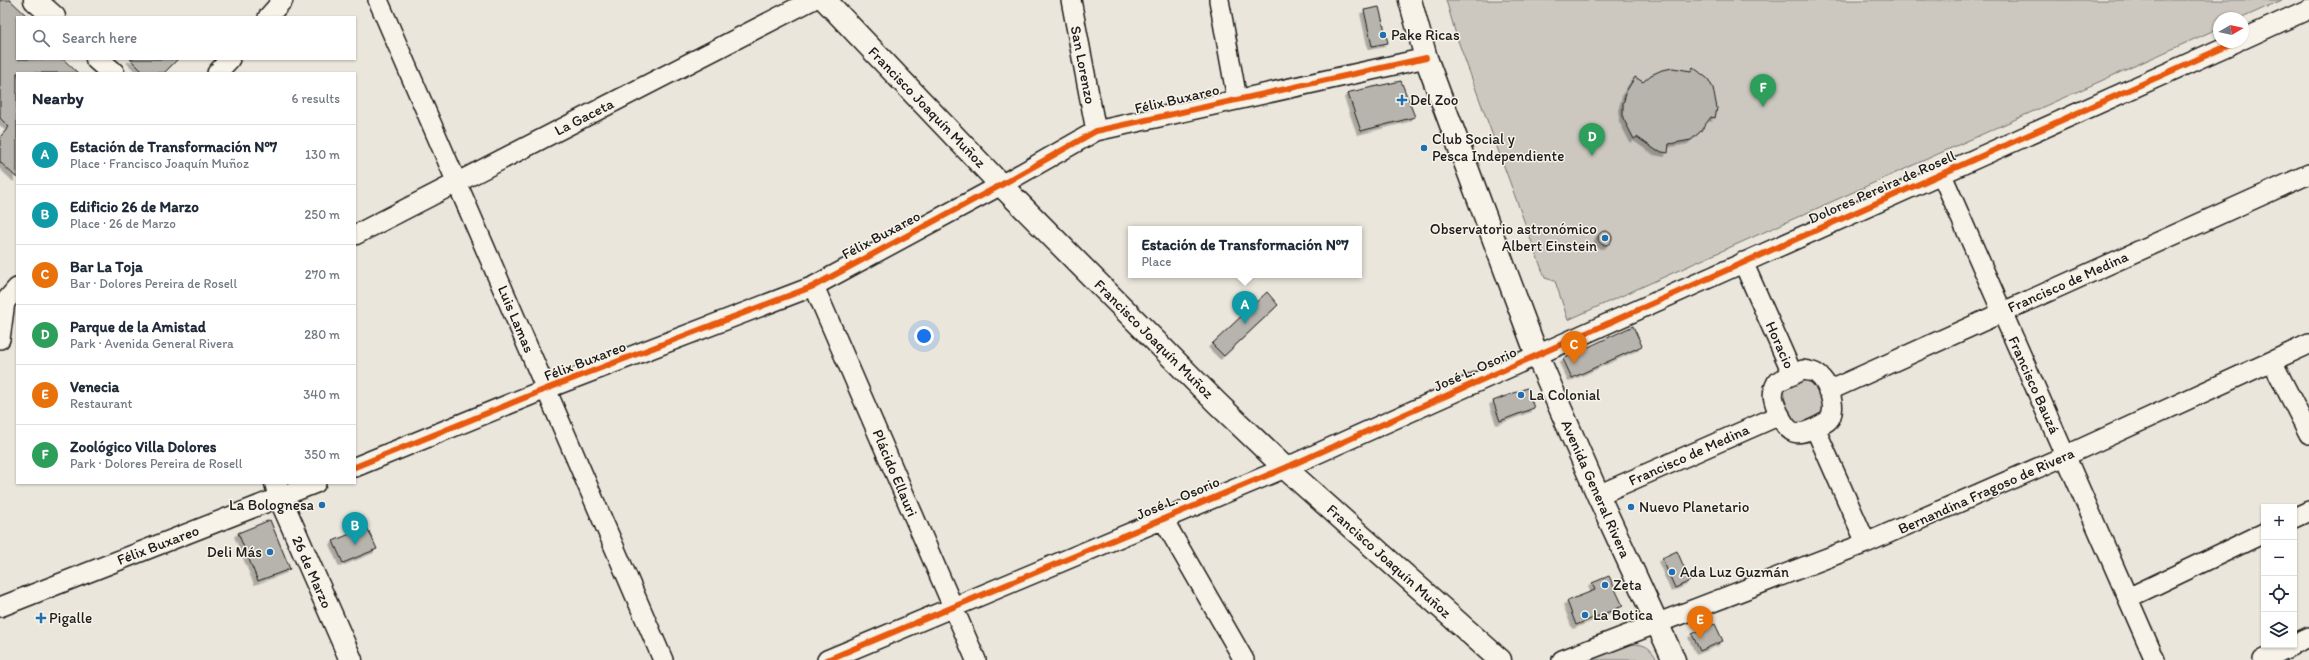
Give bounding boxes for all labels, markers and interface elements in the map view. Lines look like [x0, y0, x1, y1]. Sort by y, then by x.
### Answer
north arrow [2213, 12, 2249, 48]
search box [16, 16, 356, 60]
street label: San Lorenzo [1067, 24, 1099, 106]
place label: Pake Ricas [1391, 26, 1460, 44]
icon: search [30, 27, 52, 49]
text: Search here [62, 29, 137, 47]
marker: Pake Ricas [1378, 30, 1388, 40]
street label: Francisco Joaquín Muñoz [864, 43, 990, 171]
pin: F [1750, 74, 1776, 107]
street label: Félix Buxareo [1133, 80, 1221, 118]
text: Nearby [32, 88, 84, 108]
text: 6 results [292, 91, 340, 106]
place label: Del Zoo [1410, 91, 1458, 109]
street label: La Gaceta [551, 94, 617, 140]
marker: Del Zoo [1397, 95, 1407, 105]
pin: D [1579, 123, 1605, 156]
place label: Club Social y Pesca Independiente [1432, 130, 1564, 165]
text: Estación de Transformación Nº7 [70, 138, 277, 156]
marker: Club Social y Pesca Independiente [1419, 143, 1429, 153]
street label: Dolores Pereira de Rosell [1806, 146, 1959, 228]
text: A [41, 147, 49, 162]
text: 130 m [305, 147, 340, 162]
text: Place · Francisco Joaquín Muñoz [70, 156, 249, 171]
text: Edificio 26 de Marzo [70, 198, 199, 216]
text: B [41, 207, 49, 222]
text: 250 m [304, 207, 340, 222]
street label: Félix Buxareo [839, 207, 923, 263]
text: Place · 26 de Marzo [70, 216, 176, 231]
place label: Observatorio astronómico Albert Einstein [1430, 220, 1597, 255]
popup [1128, 226, 1362, 278]
marker: Observatorio astronómico Albert Einstein [1600, 233, 1610, 243]
text: Estación de Transformación Nº7 [1141, 236, 1349, 254]
street label: Francisco de Medina [2005, 247, 2131, 317]
text: Place [1141, 254, 1171, 269]
text: Bar La Toja [70, 258, 143, 276]
text: C [41, 267, 49, 282]
text: 270 m [305, 267, 340, 282]
text: Bar · Dolores Pereira de Rosell [70, 276, 237, 291]
street label: Francisco Joaquín Muñoz [1091, 276, 1218, 403]
street label: Luis Lamas [494, 283, 538, 356]
pin: A [1232, 291, 1258, 324]
text: Parque de la Amistad [70, 318, 206, 336]
street label: Horacio [1762, 319, 1798, 371]
your location [914, 326, 934, 346]
text: D [41, 327, 49, 342]
text: 280 m [304, 327, 340, 342]
pin: C [1561, 331, 1587, 364]
street label: Francisco Bauzá [2004, 333, 2064, 437]
text: Park · Avenida General Rivera [70, 336, 234, 351]
street label: Félix Buxareo [541, 337, 629, 385]
street label: José L. Osorio [1431, 343, 1519, 395]
text: Venecia [70, 378, 119, 396]
place label: La Colonial [1529, 386, 1601, 404]
text: E [41, 387, 49, 402]
text: 340 m [303, 387, 340, 402]
marker: La Colonial [1516, 390, 1526, 400]
text: Restaurant [70, 396, 132, 411]
street label: Avenida General Rivera [1557, 417, 1635, 561]
street label: Francisco de Medina [1626, 420, 1752, 490]
street label: Plácido Ellauri [869, 427, 921, 519]
text: Zoológico Villa Dolores [70, 438, 217, 456]
street label: Bernandina Fragoso de Rivera [1895, 444, 2077, 538]
text: F [42, 447, 48, 462]
text: 350 m [304, 447, 340, 462]
text: Park · Dolores Pereira de Rosell [70, 456, 242, 471]
street label: José L. Osorio [1134, 472, 1222, 524]
place label: La Bolognesa [229, 496, 315, 514]
place label: Nuevo Planetario [1639, 498, 1749, 516]
marker: La Bolognesa [317, 500, 327, 510]
street label: Francisco Joaquín Muñoz [1323, 500, 1455, 622]
marker: Nuevo Planetario [1626, 502, 1636, 512]
map controls [2261, 504, 2297, 648]
button: + [2261, 504, 2297, 540]
pin: B [342, 512, 368, 545]
street label: Félix Buxareo [114, 521, 202, 569]
street label: 26 de Marzo [288, 533, 336, 611]
button: − [2261, 540, 2297, 576]
place label: Deli Más [207, 543, 262, 561]
marker: Deli Más [265, 547, 275, 557]
place label: Ada Luz Guzmán [1680, 563, 1789, 581]
marker: Ada Luz Guzmán [1667, 567, 1677, 577]
place label: Zeta [1613, 576, 1642, 594]
button: locate [2261, 576, 2297, 612]
marker: Zeta [1600, 580, 1610, 590]
place label: La Botica [1593, 606, 1653, 624]
pin: E [1687, 606, 1713, 639]
place label: Pigalle [49, 609, 92, 627]
marker: La Botica [1580, 610, 1590, 620]
button: layers [2261, 612, 2297, 648]
marker: Pigalle [36, 613, 46, 623]

